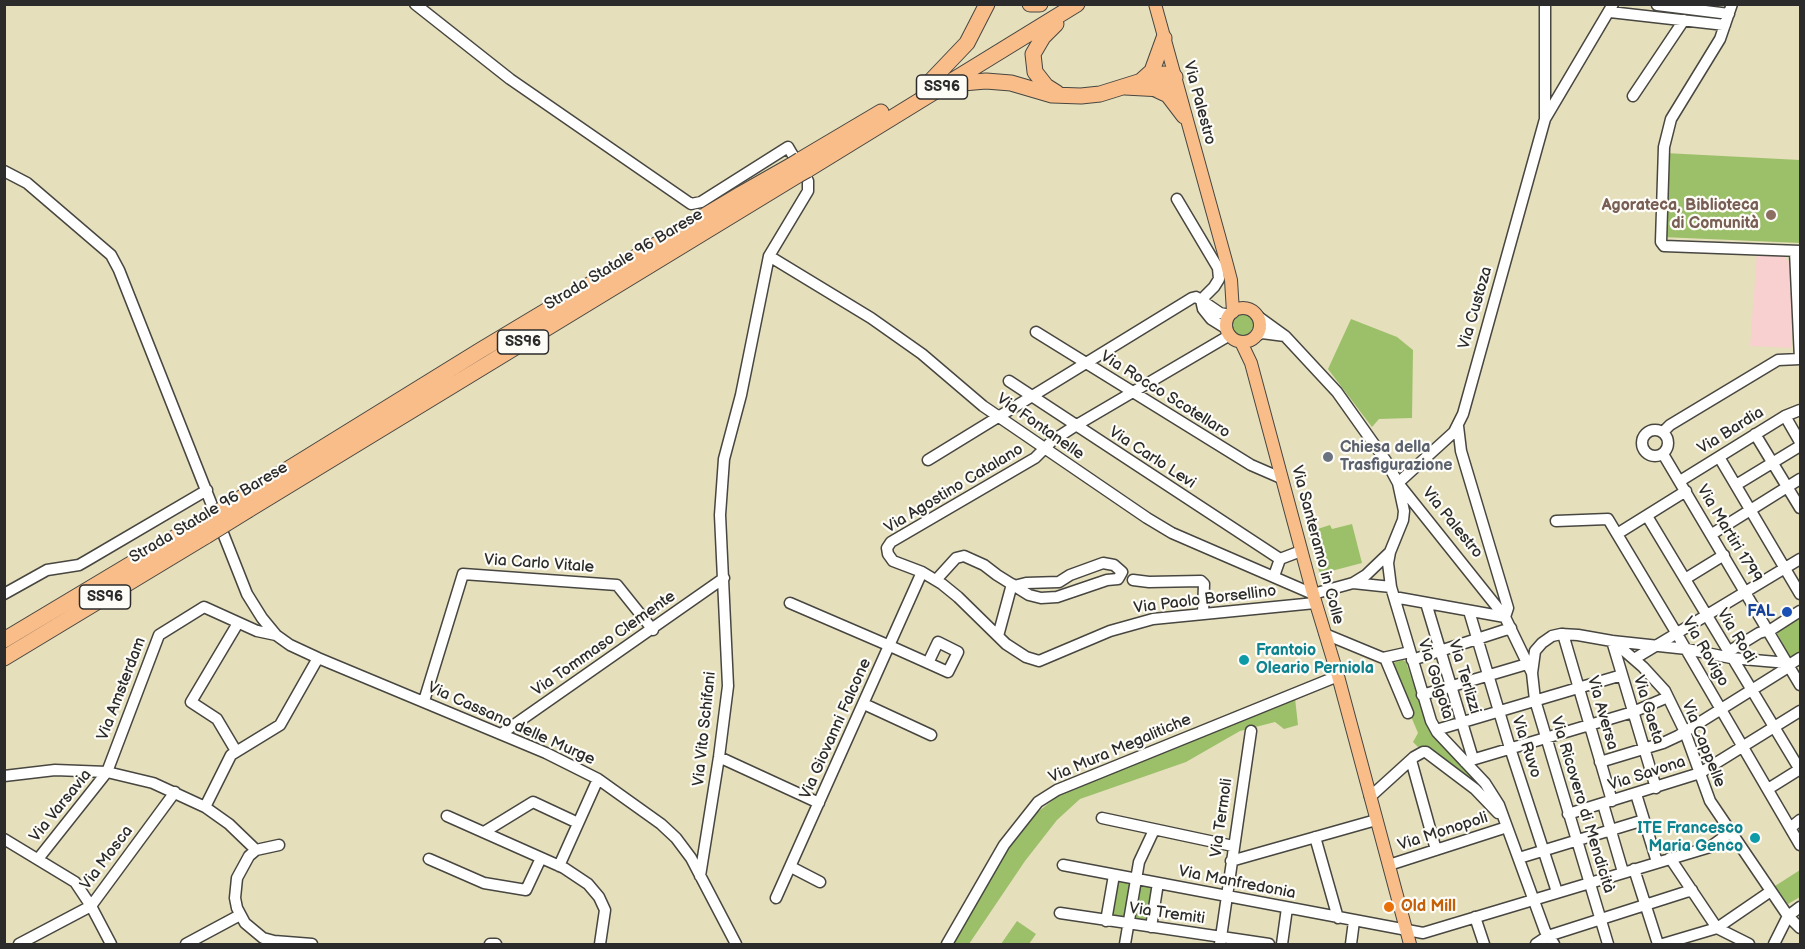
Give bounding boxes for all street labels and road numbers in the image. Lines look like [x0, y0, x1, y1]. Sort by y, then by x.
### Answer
street label: Via Palestro [1179, 59, 1219, 147]
road number: SS96 [916, 75, 968, 99]
street label: Strada Statale 96 Barese [541, 205, 707, 315]
street label: Via Custoza [1455, 264, 1497, 352]
road number: SS96 [498, 330, 548, 354]
street label: Via Rocco Scotellaro [1097, 347, 1233, 443]
street label: Via Fontanelle [992, 390, 1088, 464]
street label: Via Bardia [1694, 403, 1768, 459]
street label: Via Carlo Levi [1105, 423, 1199, 493]
street label: Via Agostino Catalano [881, 440, 1027, 538]
street label: Strada Statale 96 Barese [126, 458, 292, 568]
street label: Via Santeramo in Colle [1287, 463, 1347, 627]
street label: Via Martiri 1799 [1692, 482, 1766, 586]
street label: Via Palestro [1418, 484, 1486, 562]
street label: Via Carlo Vitale [483, 551, 595, 577]
street label: Via Paolo Borsellino [1133, 582, 1277, 618]
road number: SS96 [80, 585, 130, 609]
street label: Via Tommaso Clemente [529, 587, 679, 701]
street label: Via Rodi [1712, 605, 1760, 667]
street label: Via Rovigo [1677, 614, 1733, 690]
street label: Via Amsterdam [94, 635, 150, 743]
street label: Via Golgota [1413, 636, 1457, 722]
street label: Via Terlizzi [1444, 638, 1484, 716]
street label: Via Giovanni Falcone [796, 656, 876, 802]
street label: Via Vito Schifani [689, 671, 721, 787]
street label: Via Gaeta [1628, 673, 1668, 747]
street label: Via Aversa [1582, 674, 1622, 752]
street label: Via Cassano delle Murge [424, 678, 598, 770]
street label: Via Cappelle [1677, 698, 1729, 790]
street label: Via Mura Megalitiche [1046, 710, 1194, 788]
street label: Via Ruvo [1507, 714, 1545, 780]
street label: Via Ricovero di Mendicità [1546, 714, 1618, 896]
street label: Via Savona [1606, 752, 1688, 796]
street label: Via Varsavia [26, 766, 96, 846]
street label: Via Termoli [1207, 777, 1237, 859]
street label: Via Monopoli [1395, 808, 1491, 856]
street label: Via Mosca [77, 822, 137, 894]
street label: Via Manfredonia [1177, 862, 1297, 904]
street label: Via Tremiti [1128, 899, 1206, 929]

